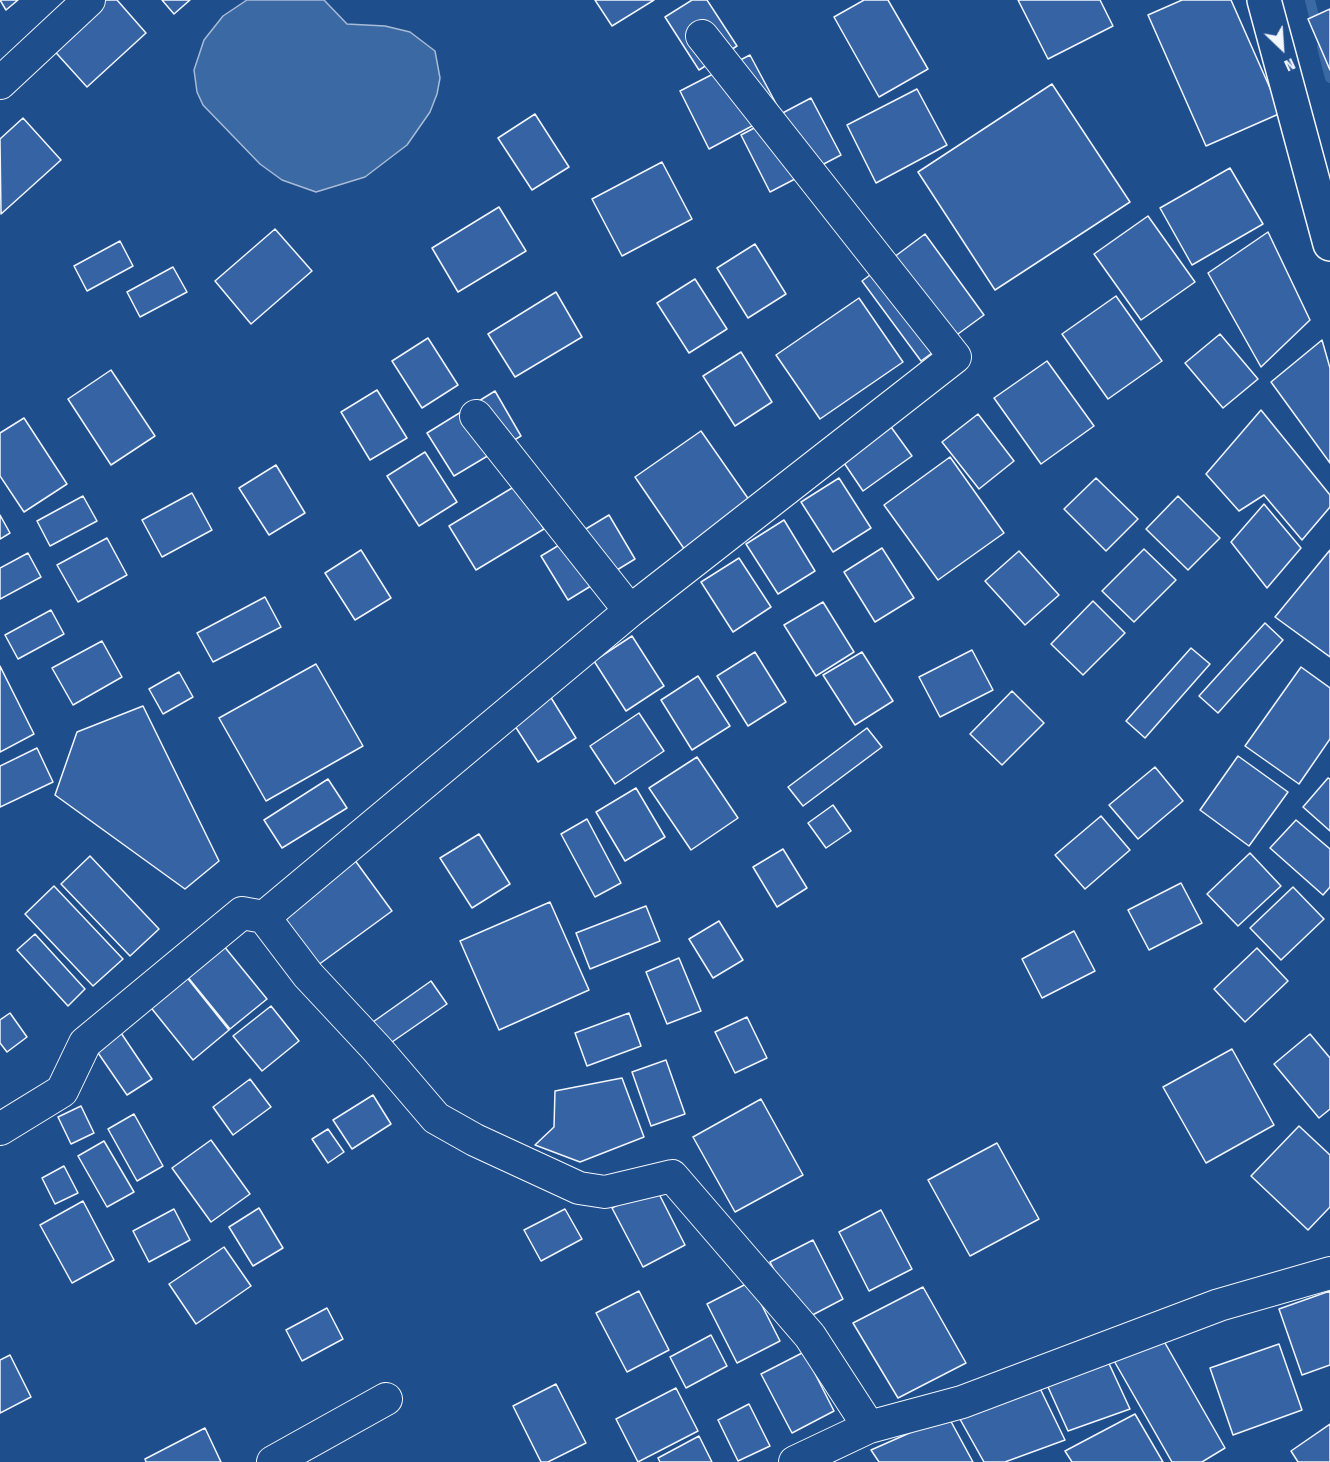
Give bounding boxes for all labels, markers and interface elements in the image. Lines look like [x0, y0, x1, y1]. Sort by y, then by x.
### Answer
north arrow [1252, 18, 1312, 78]
text: N [1281, 54, 1298, 75]

